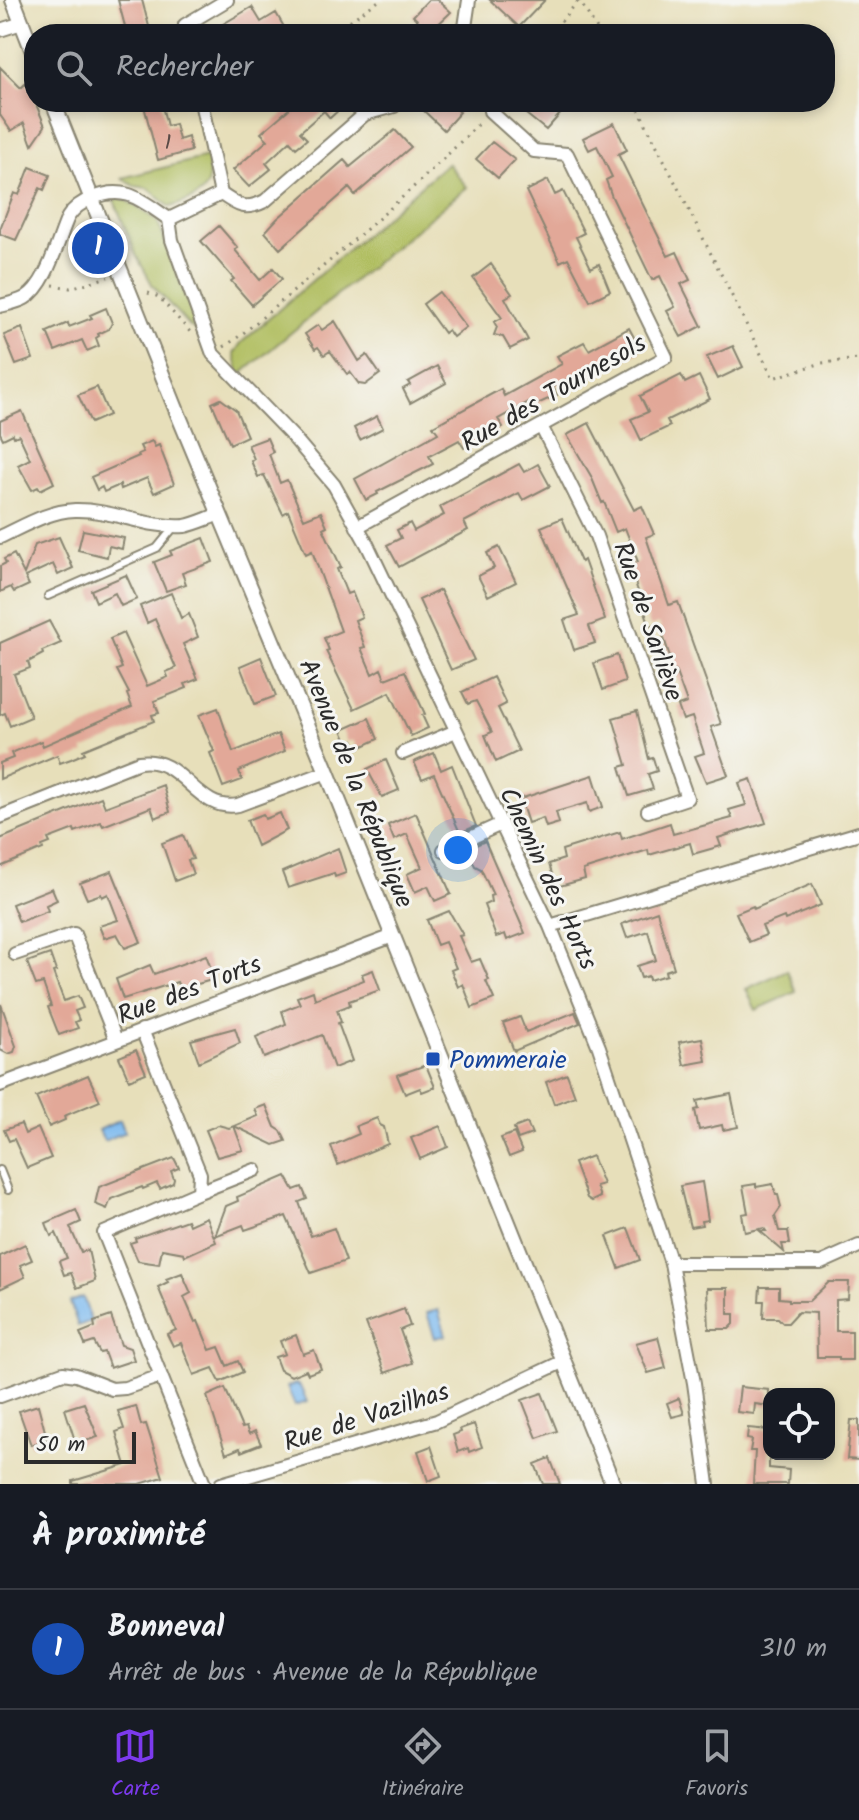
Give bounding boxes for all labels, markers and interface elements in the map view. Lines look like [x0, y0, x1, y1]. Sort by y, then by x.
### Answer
search box [24, 24, 835, 112]
text: Rechercher [116, 44, 253, 92]
icon: search [52, 46, 96, 90]
house number: 1 [165, 126, 171, 161]
pin: 1 [72, 218, 124, 278]
street label: Rue des Tournesols [453, 323, 655, 464]
street label: Rue de Sarliève [600, 536, 694, 707]
street label: Avenue de la République [286, 653, 424, 915]
street label: Chemin des Horts [486, 780, 608, 977]
your location [438, 830, 478, 870]
street label: Rue des Torts [112, 944, 268, 1038]
place label: Pommeraie [449, 1040, 567, 1082]
marker: Pommeraie [424, 1050, 442, 1068]
street label: Rue de Vazilhas [278, 1371, 455, 1464]
map controls [763, 1388, 835, 1460]
button: locate [763, 1388, 835, 1460]
scale bar [24, 1428, 136, 1464]
text: 50 m [36, 1428, 85, 1463]
text: À proximité [32, 1509, 205, 1563]
text: Bonneval [108, 1604, 224, 1652]
text: 1 [54, 1628, 62, 1670]
text: 310 m [760, 1628, 827, 1670]
text: Arrêt de bus · Avenue de la République [108, 1652, 538, 1694]
tab: Carte [111, 1724, 160, 1807]
tab: Itinéraire [382, 1724, 464, 1807]
tab: Favoris [685, 1724, 748, 1807]

